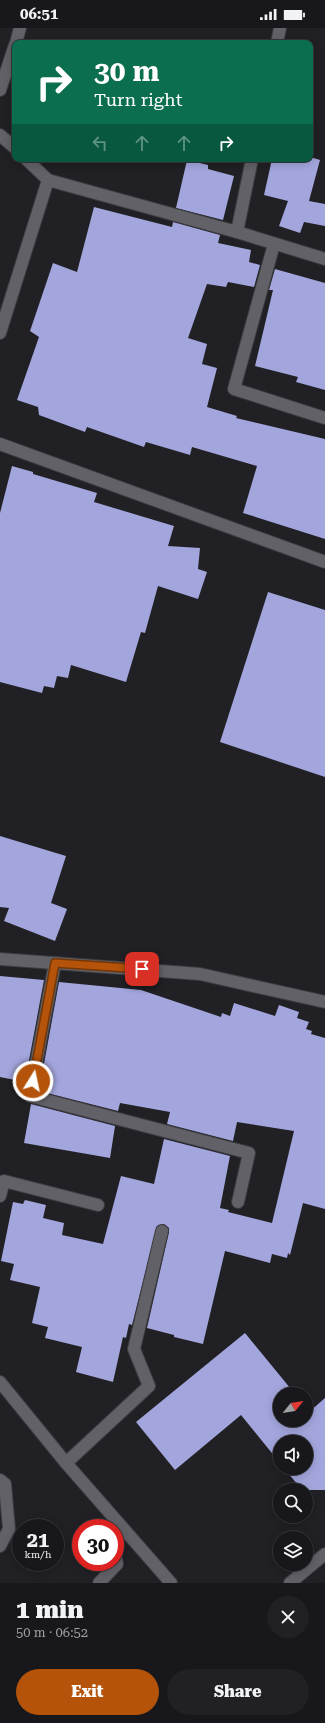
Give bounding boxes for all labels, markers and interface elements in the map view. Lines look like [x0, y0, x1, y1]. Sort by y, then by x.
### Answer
text: 06:51 [20, 5, 58, 23]
text: 30 m [94, 55, 159, 88]
icon: right [28, 56, 80, 108]
text: Turn right [94, 89, 182, 110]
icon: left [89, 132, 111, 154]
icon: ahead [131, 132, 153, 154]
icon: ahead [173, 132, 195, 154]
icon: right [215, 132, 237, 154]
pin [125, 952, 159, 986]
icon: arrive [131, 958, 153, 980]
position arrow [12, 1060, 54, 1102]
north arrow [273, 1387, 313, 1427]
map controls [273, 1387, 313, 1571]
button: sound [273, 1435, 313, 1475]
button: search [273, 1483, 313, 1523]
speed limit sign: 30 [72, 1519, 124, 1571]
text: 21 [27, 1528, 49, 1552]
button: layers [273, 1531, 313, 1571]
text: km/h [25, 1549, 51, 1560]
text: 1 min [16, 1596, 83, 1624]
button: close [267, 1596, 309, 1638]
text: 50 m · 06:52 [16, 1625, 88, 1640]
button: Exit [16, 1669, 159, 1715]
button: Share [167, 1669, 309, 1715]

